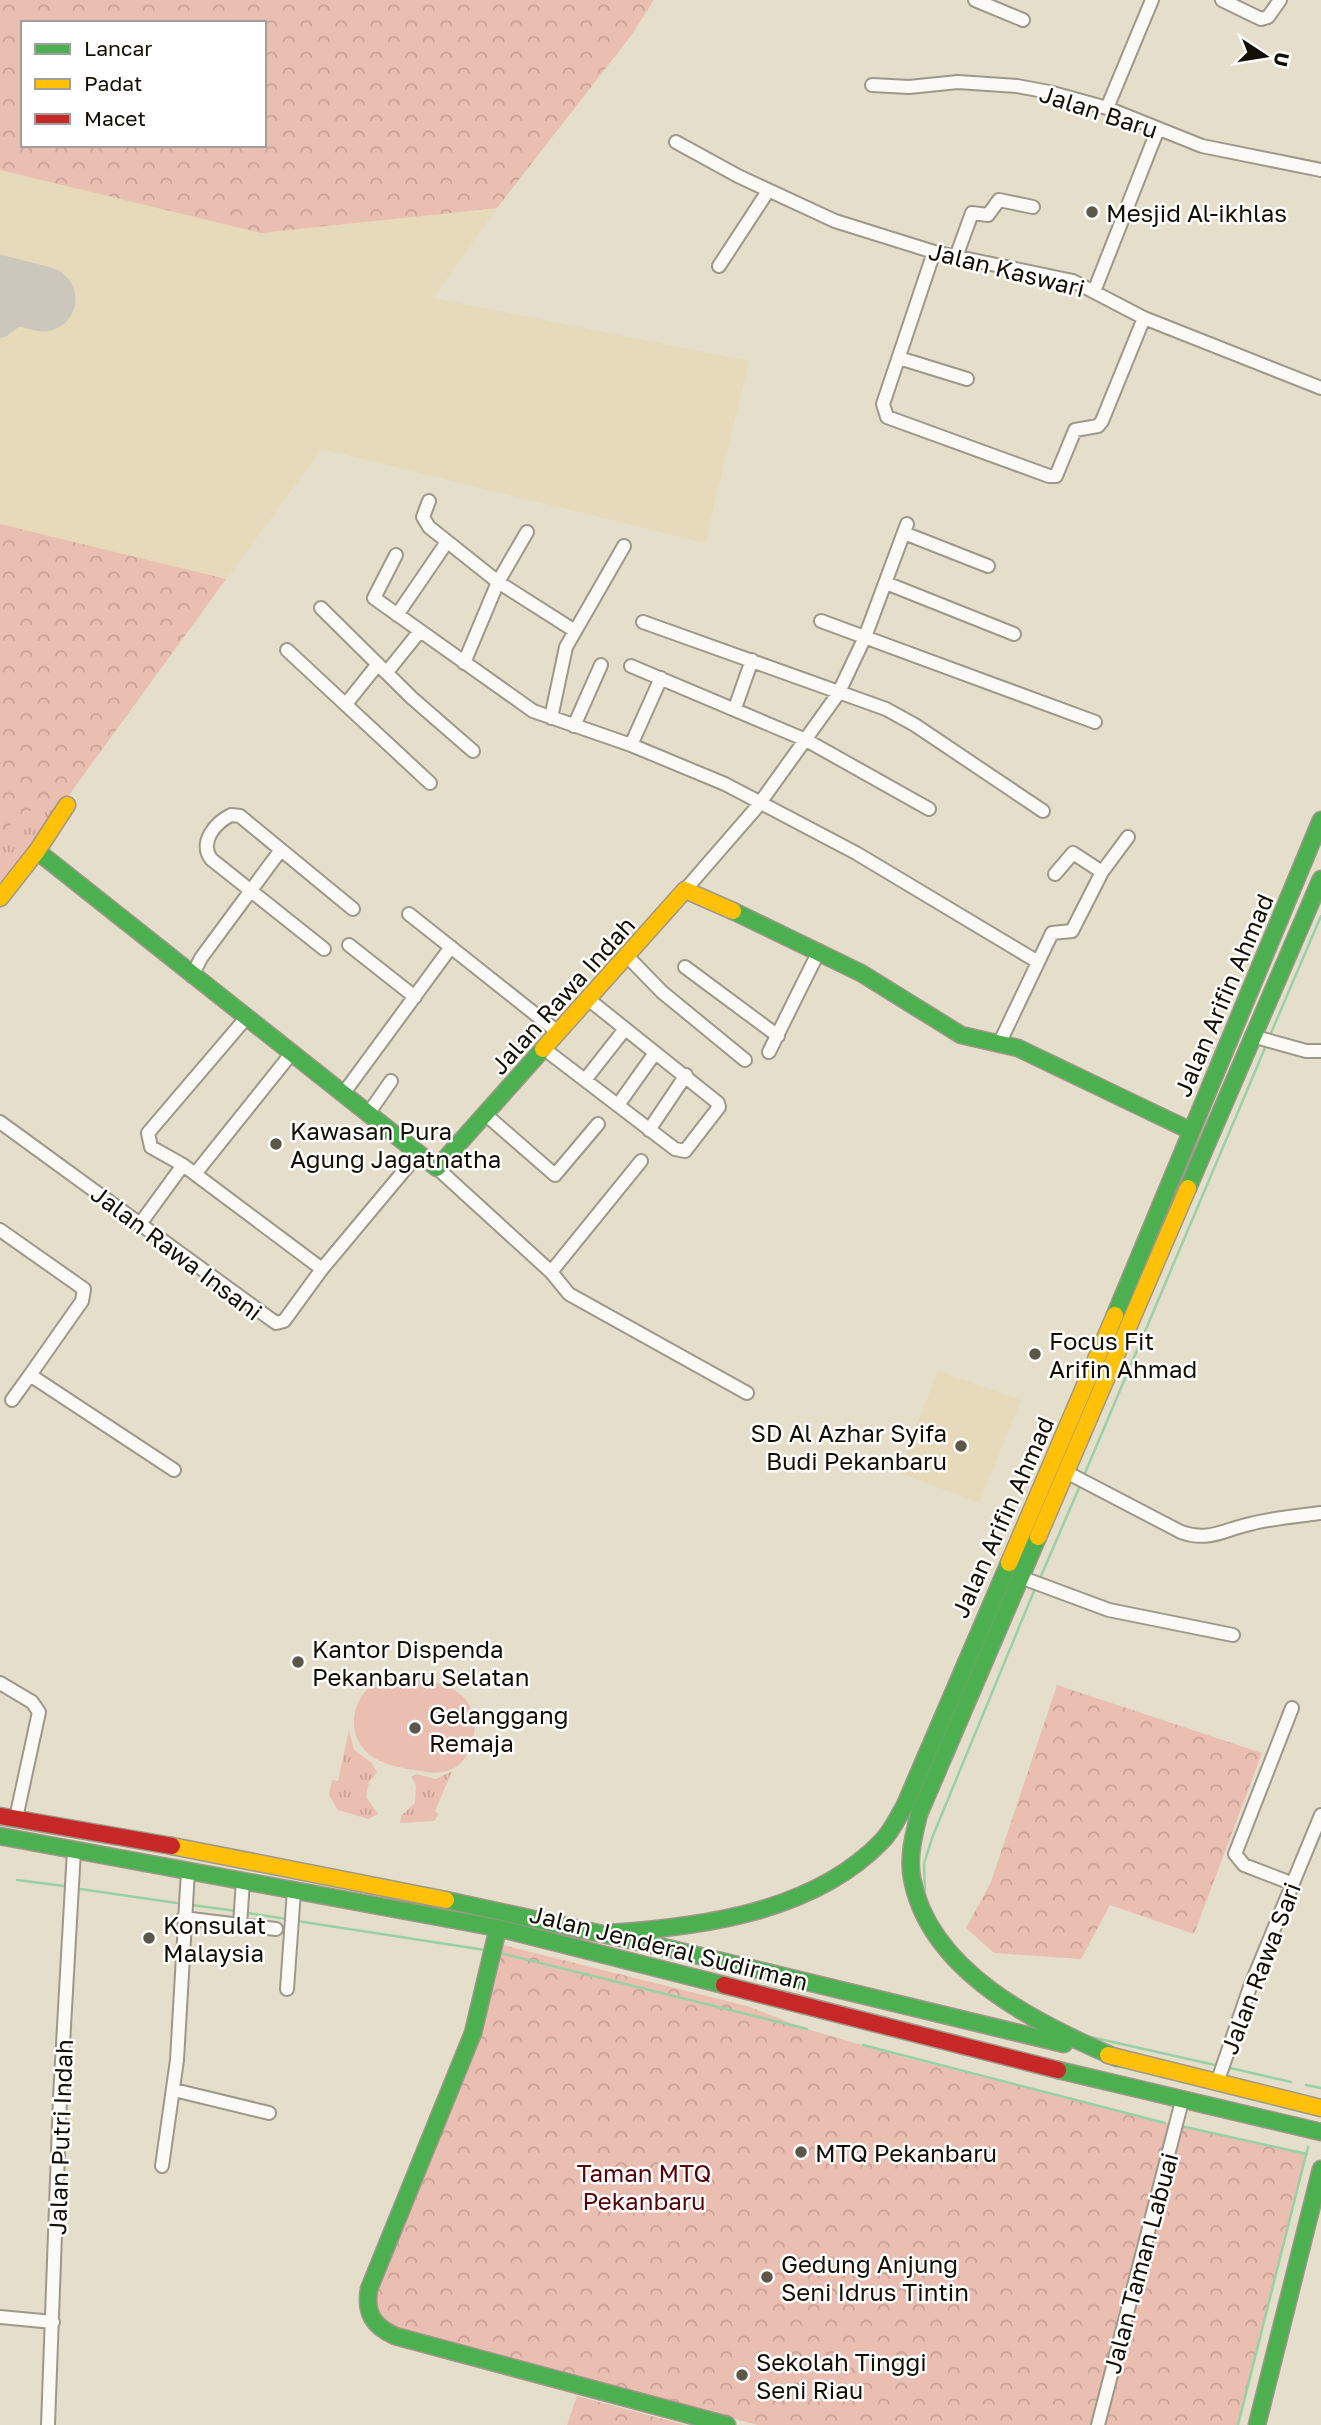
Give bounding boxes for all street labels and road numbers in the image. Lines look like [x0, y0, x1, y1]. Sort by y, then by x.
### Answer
street label: Jalan Baru [1036, 78, 1162, 144]
street label: Jalan Kaswari [926, 236, 1088, 302]
street label: Jalan Arifin Ahmad [1167, 889, 1279, 1101]
street label: Jalan Rawa Indah [484, 910, 640, 1080]
street label: Jalan Rawa Insani [86, 1178, 268, 1326]
street label: Jalan Arifin Ahmad [945, 1412, 1059, 1622]
street label: Jalan Rawa Sari [1214, 1878, 1306, 2058]
street label: Jalan Jenderal Sudirman [527, 1898, 811, 1996]
street label: Jalan Putri Indah [42, 2039, 78, 2235]
street label: Jalan Taman Labuai [1097, 2149, 1183, 2377]

